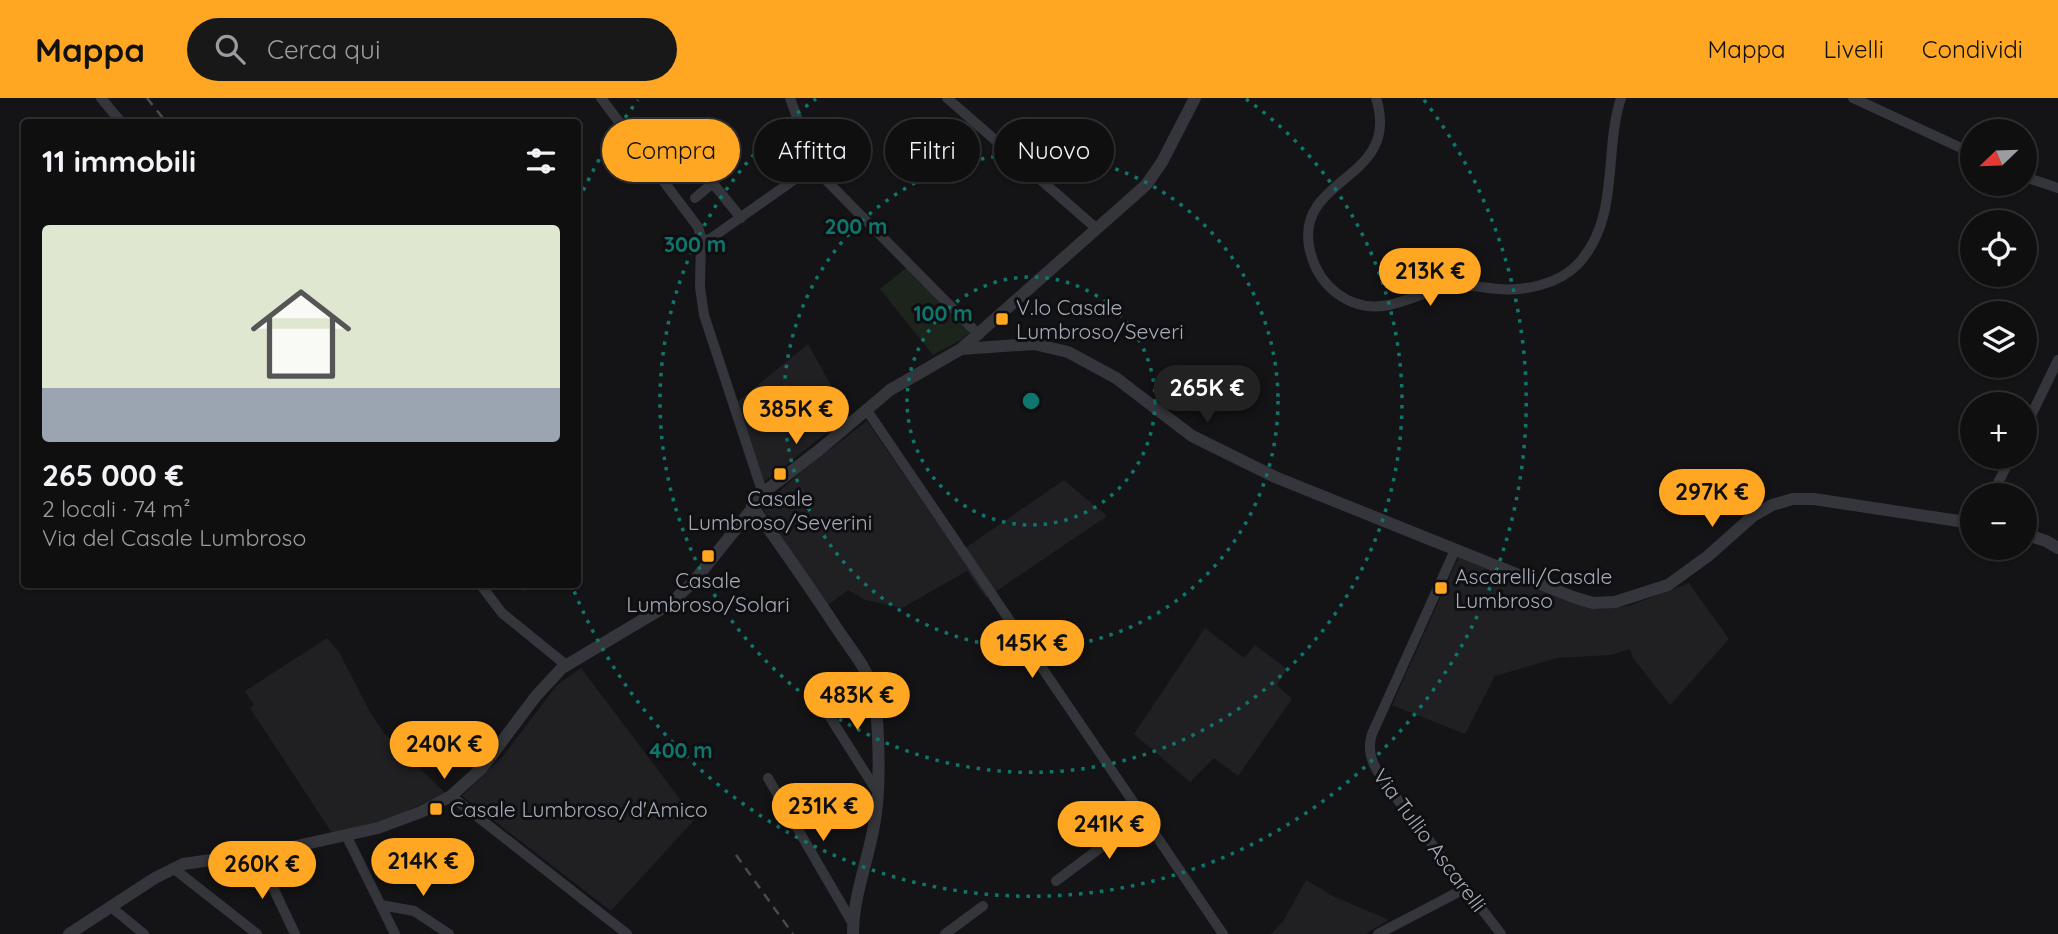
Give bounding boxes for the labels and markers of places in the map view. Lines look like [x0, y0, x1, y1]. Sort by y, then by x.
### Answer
pin: 213K € [1373, 248, 1487, 308]
place label: V.lo Casale Lumbroso/Severi [1016, 294, 1184, 344]
marker: V.lo Casale Lumbroso/Severi [994, 311, 1010, 327]
pin: 265K € [1150, 366, 1264, 425]
pin: 385K € [739, 386, 853, 446]
centre of rings [1019, 389, 1043, 413]
marker: Casale Lumbroso/Severini [772, 466, 788, 482]
pin: 297K € [1655, 470, 1769, 529]
place label: Casale Lumbroso/Severini [688, 485, 872, 535]
marker: Casale Lumbroso/Solari [700, 548, 716, 564]
place label: Ascarelli/Casale Lumbroso [1455, 563, 1612, 613]
place label: Casale Lumbroso/Solari [626, 567, 790, 617]
marker: Ascarelli/Casale Lumbroso [1433, 580, 1449, 596]
pin: 145K € [975, 620, 1089, 680]
pin: 483K € [800, 672, 914, 732]
pin: 240K € [387, 722, 501, 781]
pin: 231K € [766, 784, 880, 843]
place label: Casale Lumbroso/d'Amico [450, 796, 708, 822]
marker: Casale Lumbroso/d'Amico [428, 801, 444, 817]
pin: 241K € [1052, 802, 1166, 861]
pin: 214K € [366, 838, 480, 898]
pin: 260K € [205, 842, 319, 901]

